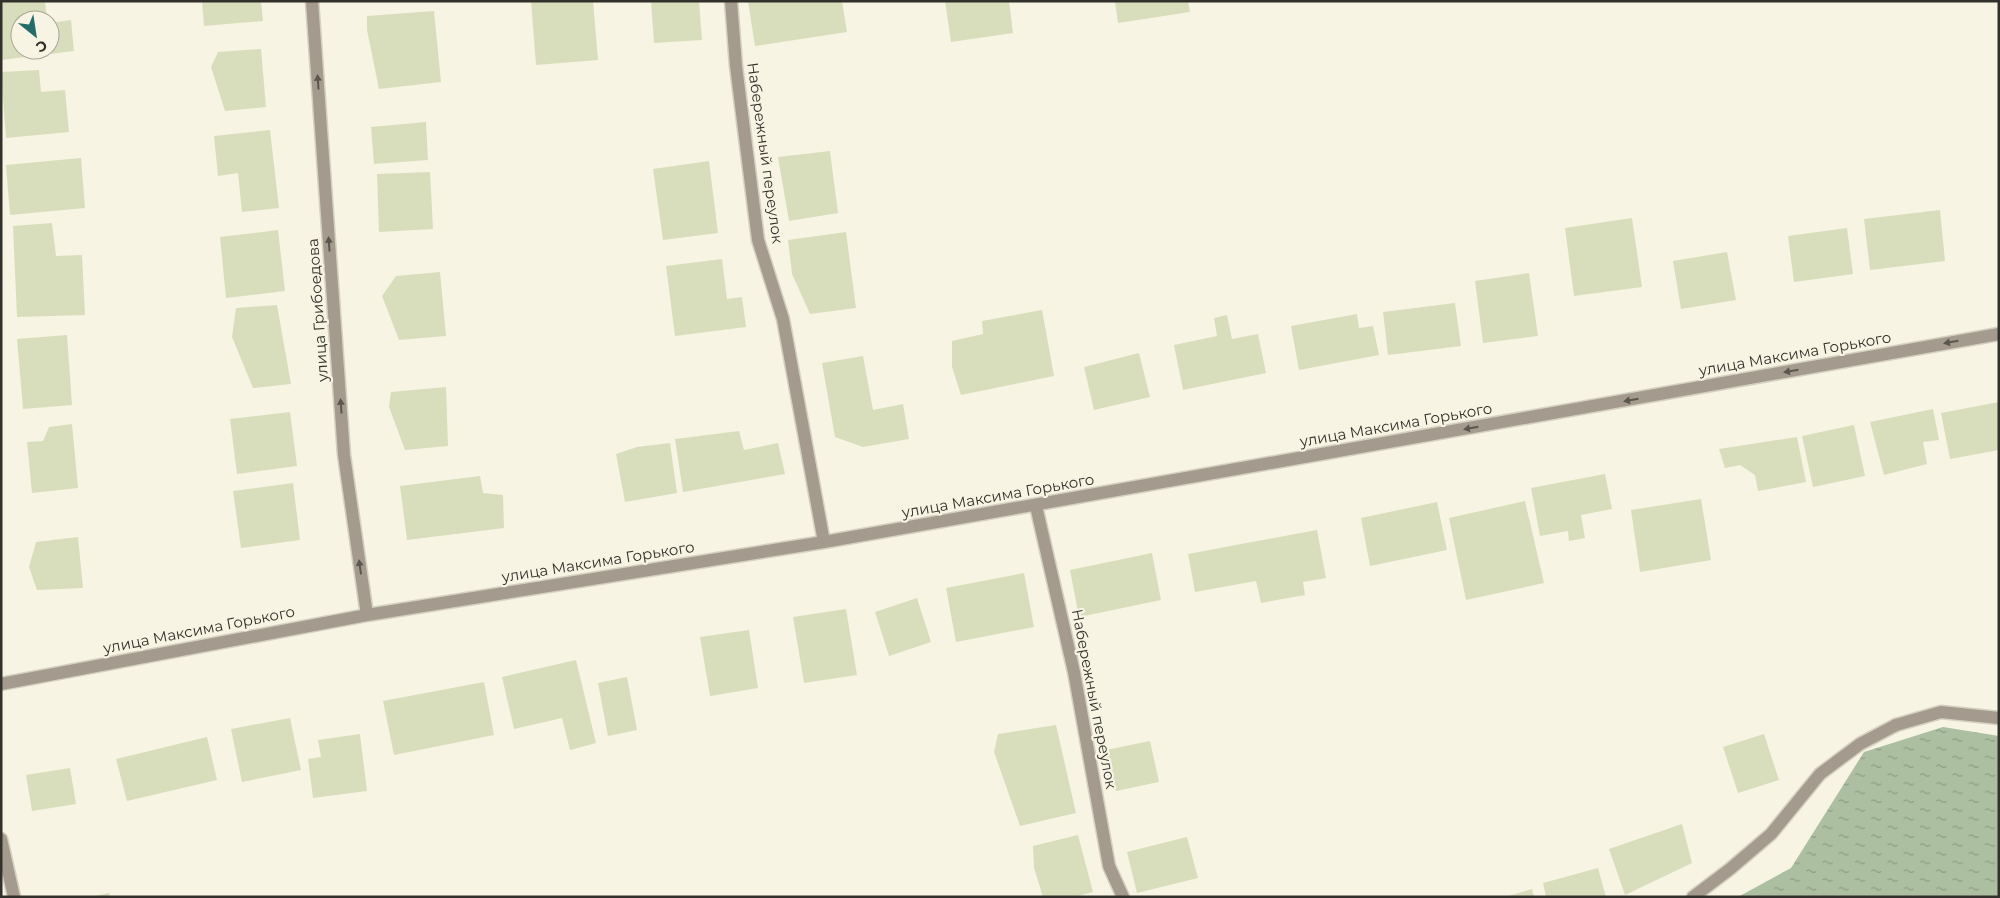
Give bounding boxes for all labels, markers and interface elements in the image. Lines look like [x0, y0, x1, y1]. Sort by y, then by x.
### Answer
north arrow [10, 10, 60, 60]
text: С [33, 36, 50, 57]
street label: Набережный переулок [743, 61, 788, 245]
one-way arrow [313, 73, 321, 89]
one-way arrow [325, 236, 333, 252]
street label: улица Грибоедова [303, 238, 332, 383]
street label: улица Максима Горького [1696, 327, 1893, 380]
one-way arrow [1942, 339, 1958, 347]
one-way arrow [1783, 367, 1798, 375]
one-way arrow [1622, 396, 1638, 404]
one-way arrow [336, 398, 344, 414]
street label: улица Максима Горького [1297, 398, 1494, 451]
one-way arrow [1462, 425, 1478, 433]
street label: улица Максима Горького [899, 469, 1096, 522]
street label: улица Максима Горького [499, 537, 696, 586]
one-way arrow [356, 559, 364, 575]
street label: улица Максима Горького [100, 602, 296, 658]
street label: Набережный переулок [1068, 607, 1121, 791]

